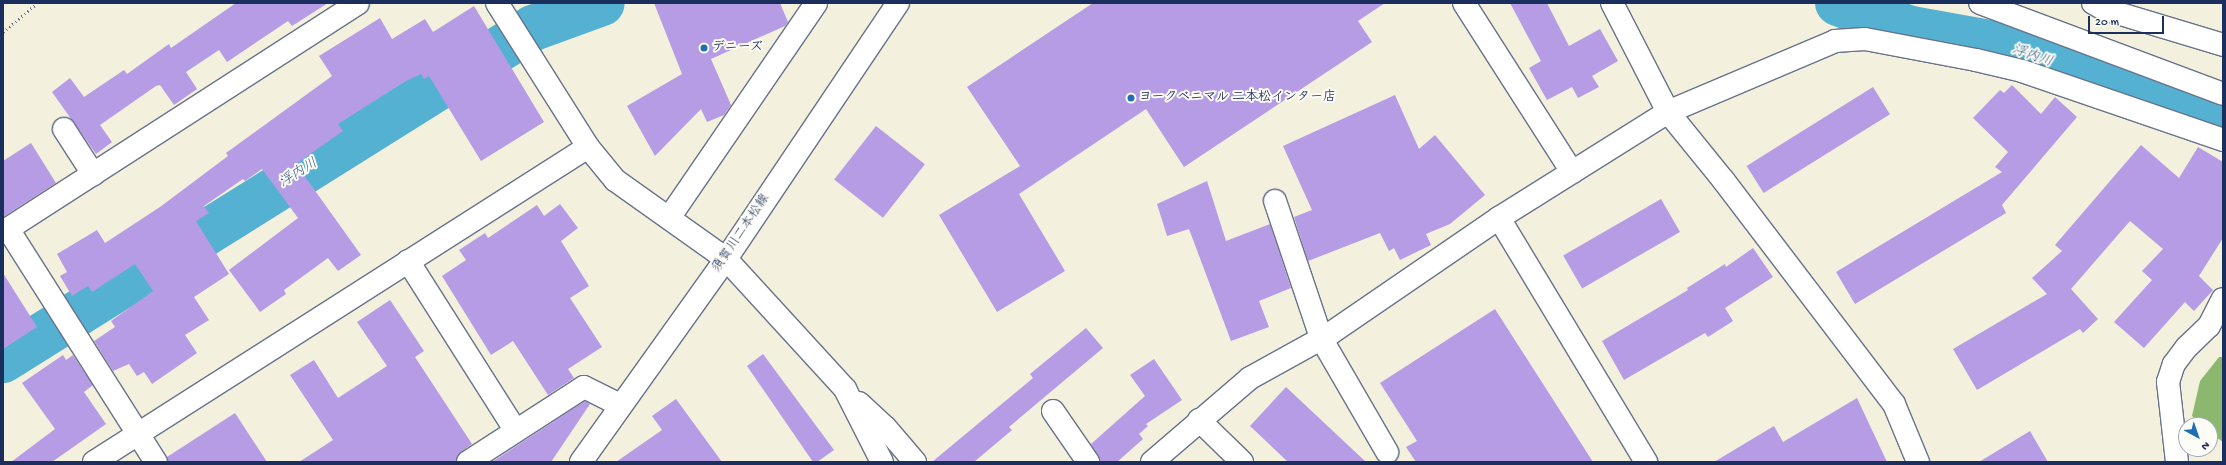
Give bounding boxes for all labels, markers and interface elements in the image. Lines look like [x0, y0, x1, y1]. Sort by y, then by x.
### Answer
scale bar [2090, 8, 2166, 34]
text: 20 m [2095, 16, 2119, 30]
place label: デニーズ [712, 40, 764, 56]
water label: 浮内川 [2009, 42, 2055, 72]
marker: デニーズ [699, 43, 709, 53]
place label: ヨークベニマル 二本松インター店 [1139, 90, 1336, 106]
marker: ヨークベニマル 二本松インター店 [1126, 93, 1136, 103]
water label: 浮内川 [277, 156, 321, 192]
street label: 須賀川二本松線 [710, 192, 774, 276]
north arrow [2178, 417, 2218, 457]
text: N [2198, 439, 2212, 452]

